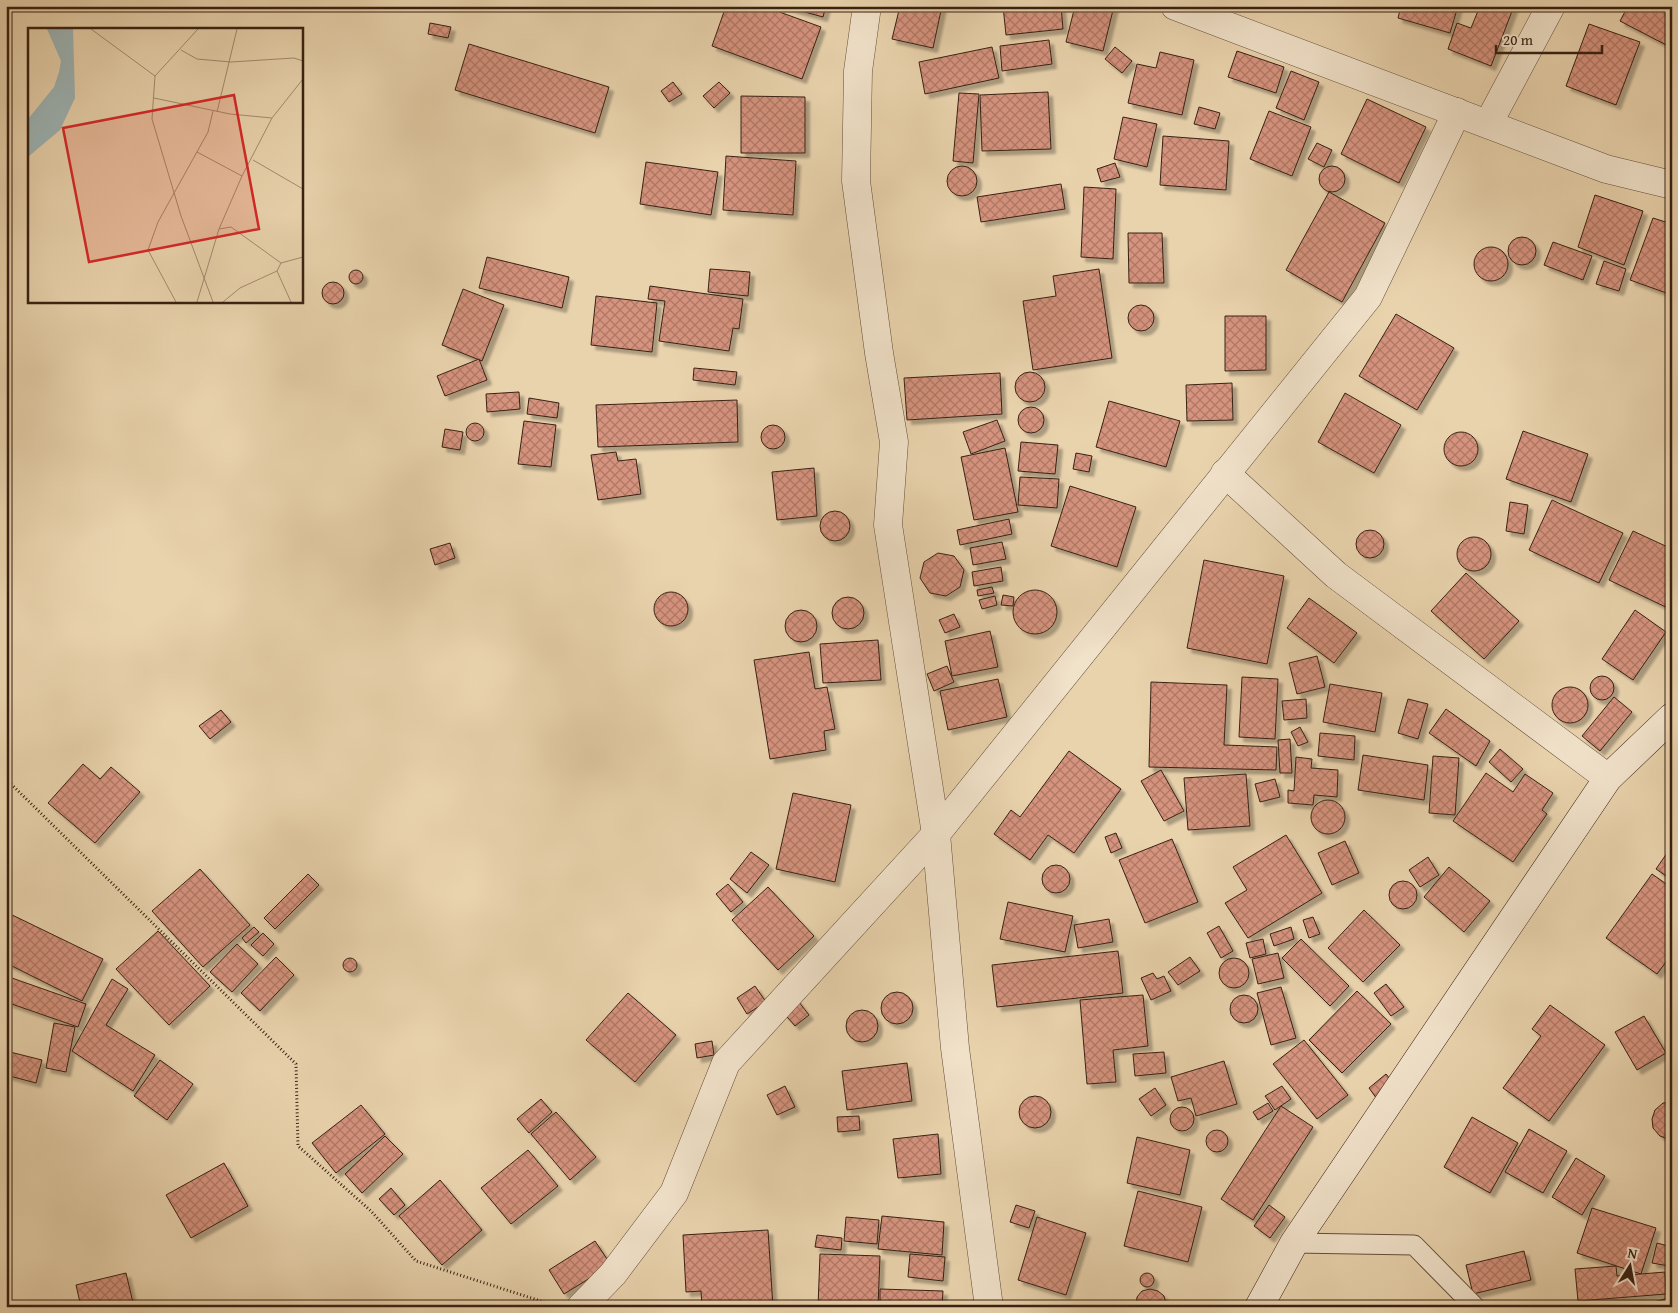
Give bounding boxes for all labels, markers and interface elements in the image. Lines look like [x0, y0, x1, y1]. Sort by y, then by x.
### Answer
scale bar [1496, 22, 1602, 54]
inset map [28, 28, 302, 302]
text: 20 m [1503, 29, 1534, 50]
north arrow [1606, 1240, 1656, 1290]
text: N [1626, 1243, 1640, 1264]

